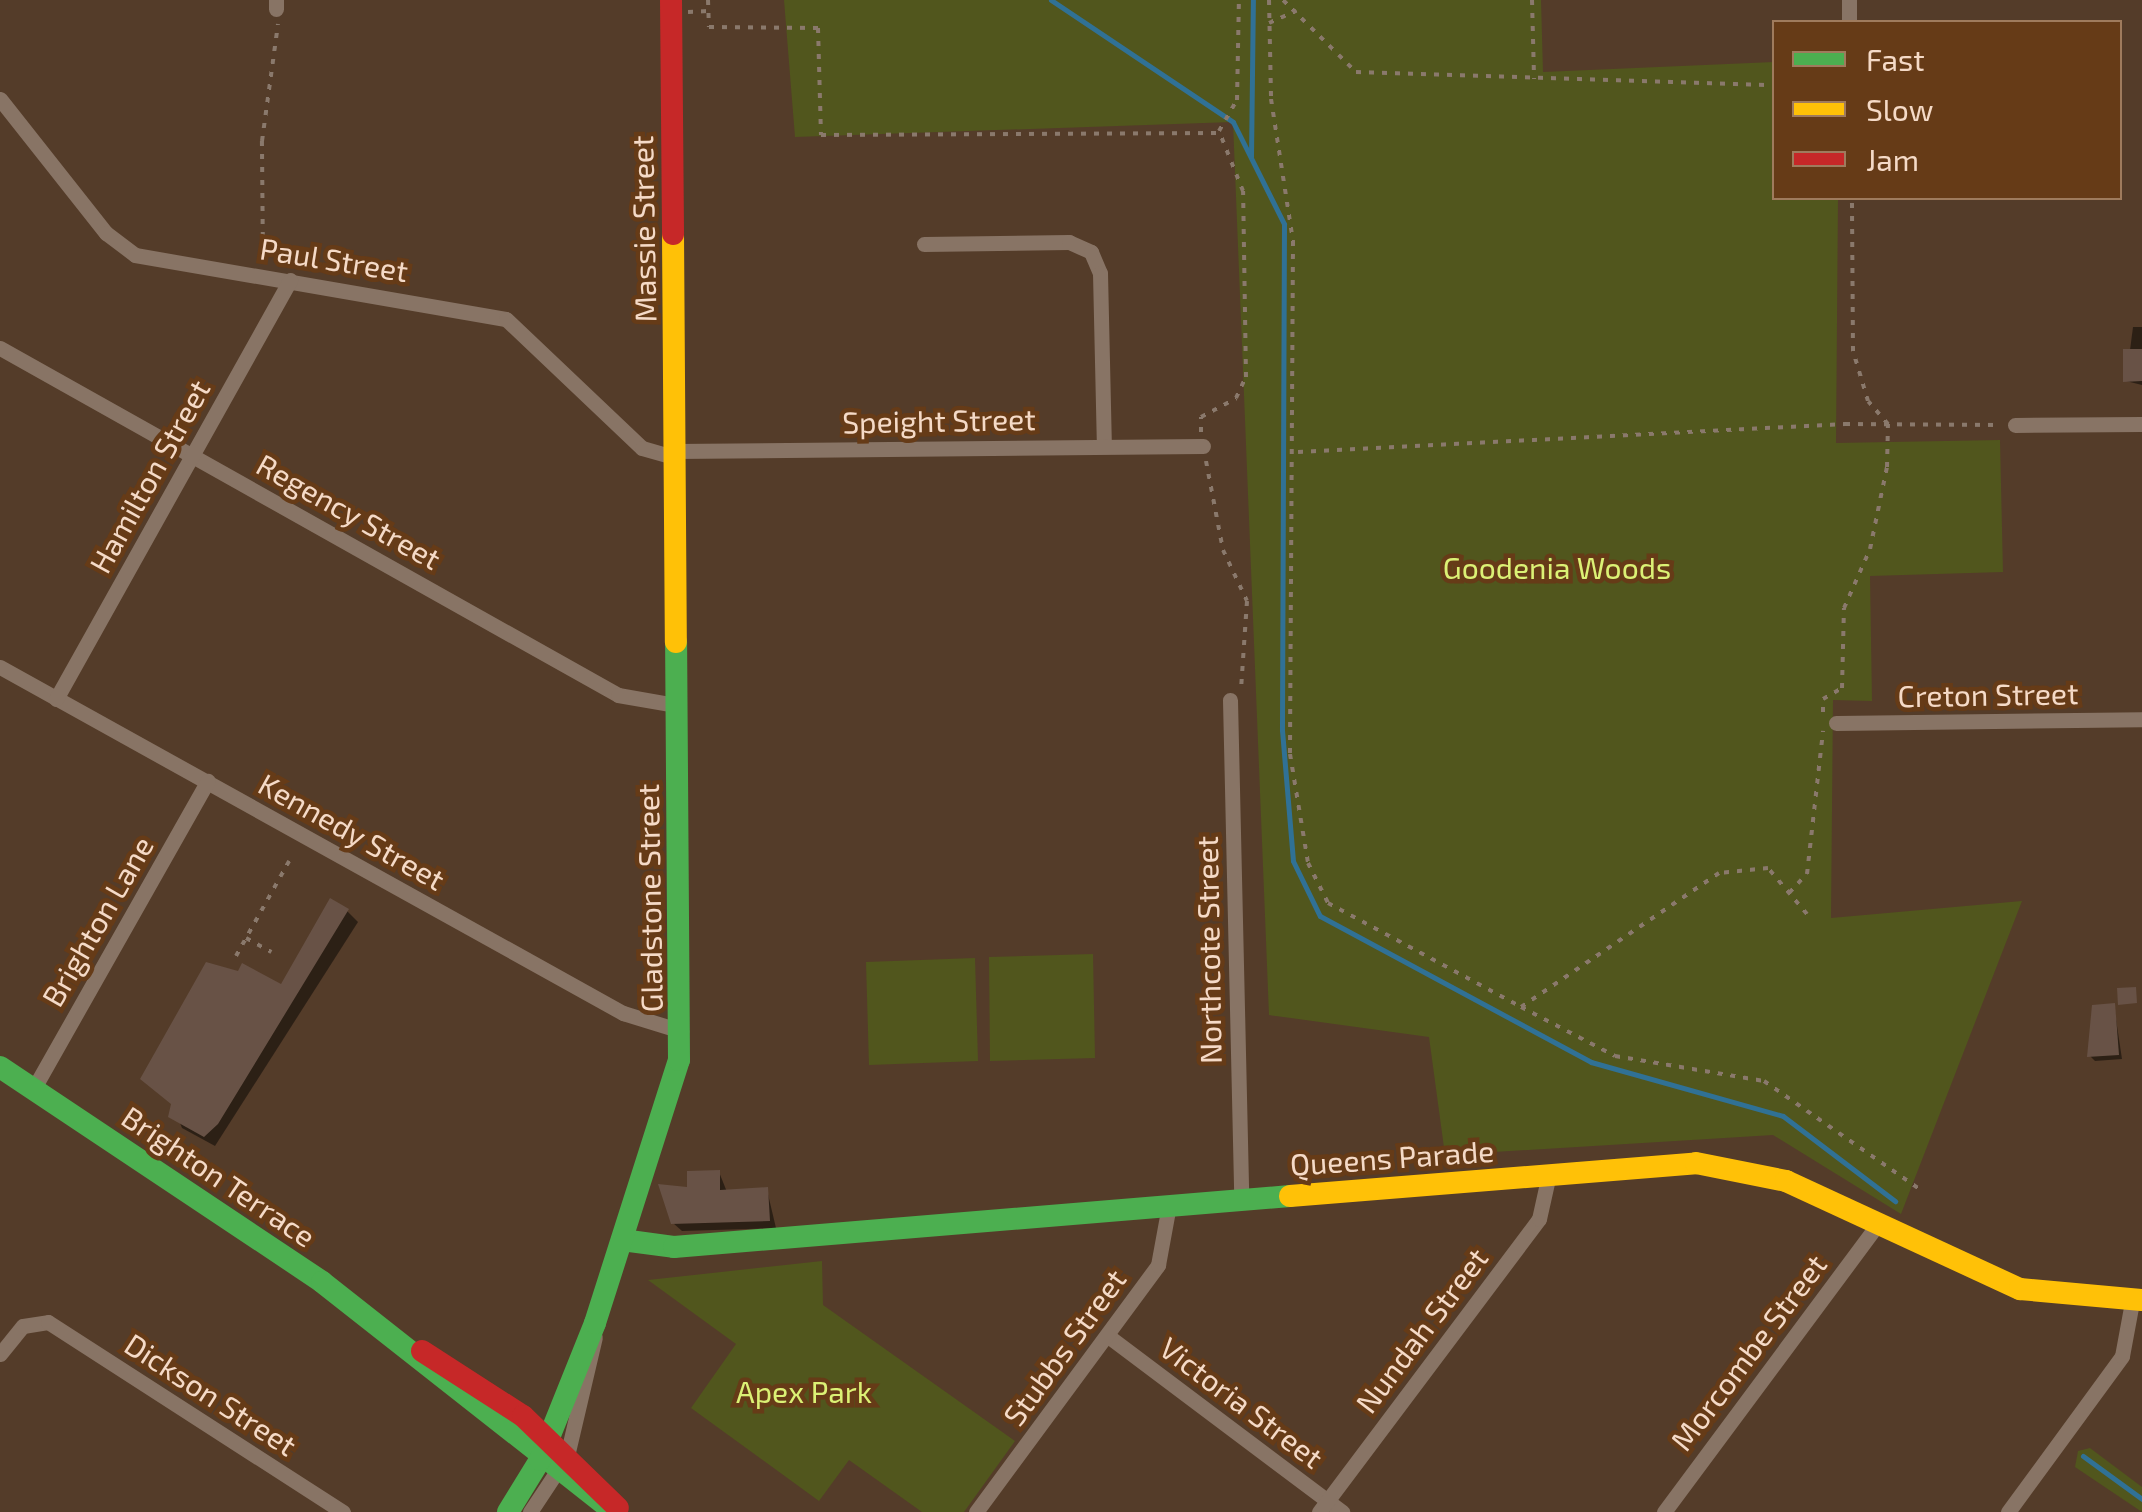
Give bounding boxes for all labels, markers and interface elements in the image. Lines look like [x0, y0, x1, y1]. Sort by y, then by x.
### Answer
legend [1772, 20, 2122, 200]
text: Fast [1866, 41, 1925, 77]
text: Slow [1866, 91, 1933, 127]
street label: Massie Street [623, 135, 663, 323]
text: Jam [1866, 141, 1919, 177]
street label: Paul Street [257, 229, 411, 289]
street label: Hamilton Street [81, 373, 217, 579]
street label: Speight Street [842, 400, 1036, 440]
street label: Regency Street [251, 446, 447, 576]
park label: Goodenia Woods [1443, 549, 1671, 585]
street label: Creton Street [1897, 674, 2079, 714]
street label: Kennedy Street [253, 765, 451, 897]
street label: Gladstone Street [629, 783, 669, 1013]
street label: Brighton Lane [34, 830, 160, 1012]
street label: Northcote Street [1188, 836, 1228, 1064]
street label: Brighton Terrace [115, 1098, 323, 1254]
street label: Queens Parade [1289, 1132, 1495, 1182]
street label: Nundah Street [1347, 1241, 1495, 1419]
street label: Morcombe Street [1663, 1247, 1833, 1457]
street label: Stubbs Street [995, 1262, 1133, 1432]
street label: Dickson Street [119, 1325, 303, 1463]
street label: Victoria Street [1153, 1329, 1331, 1475]
park label: Apex Park [736, 1373, 872, 1409]

